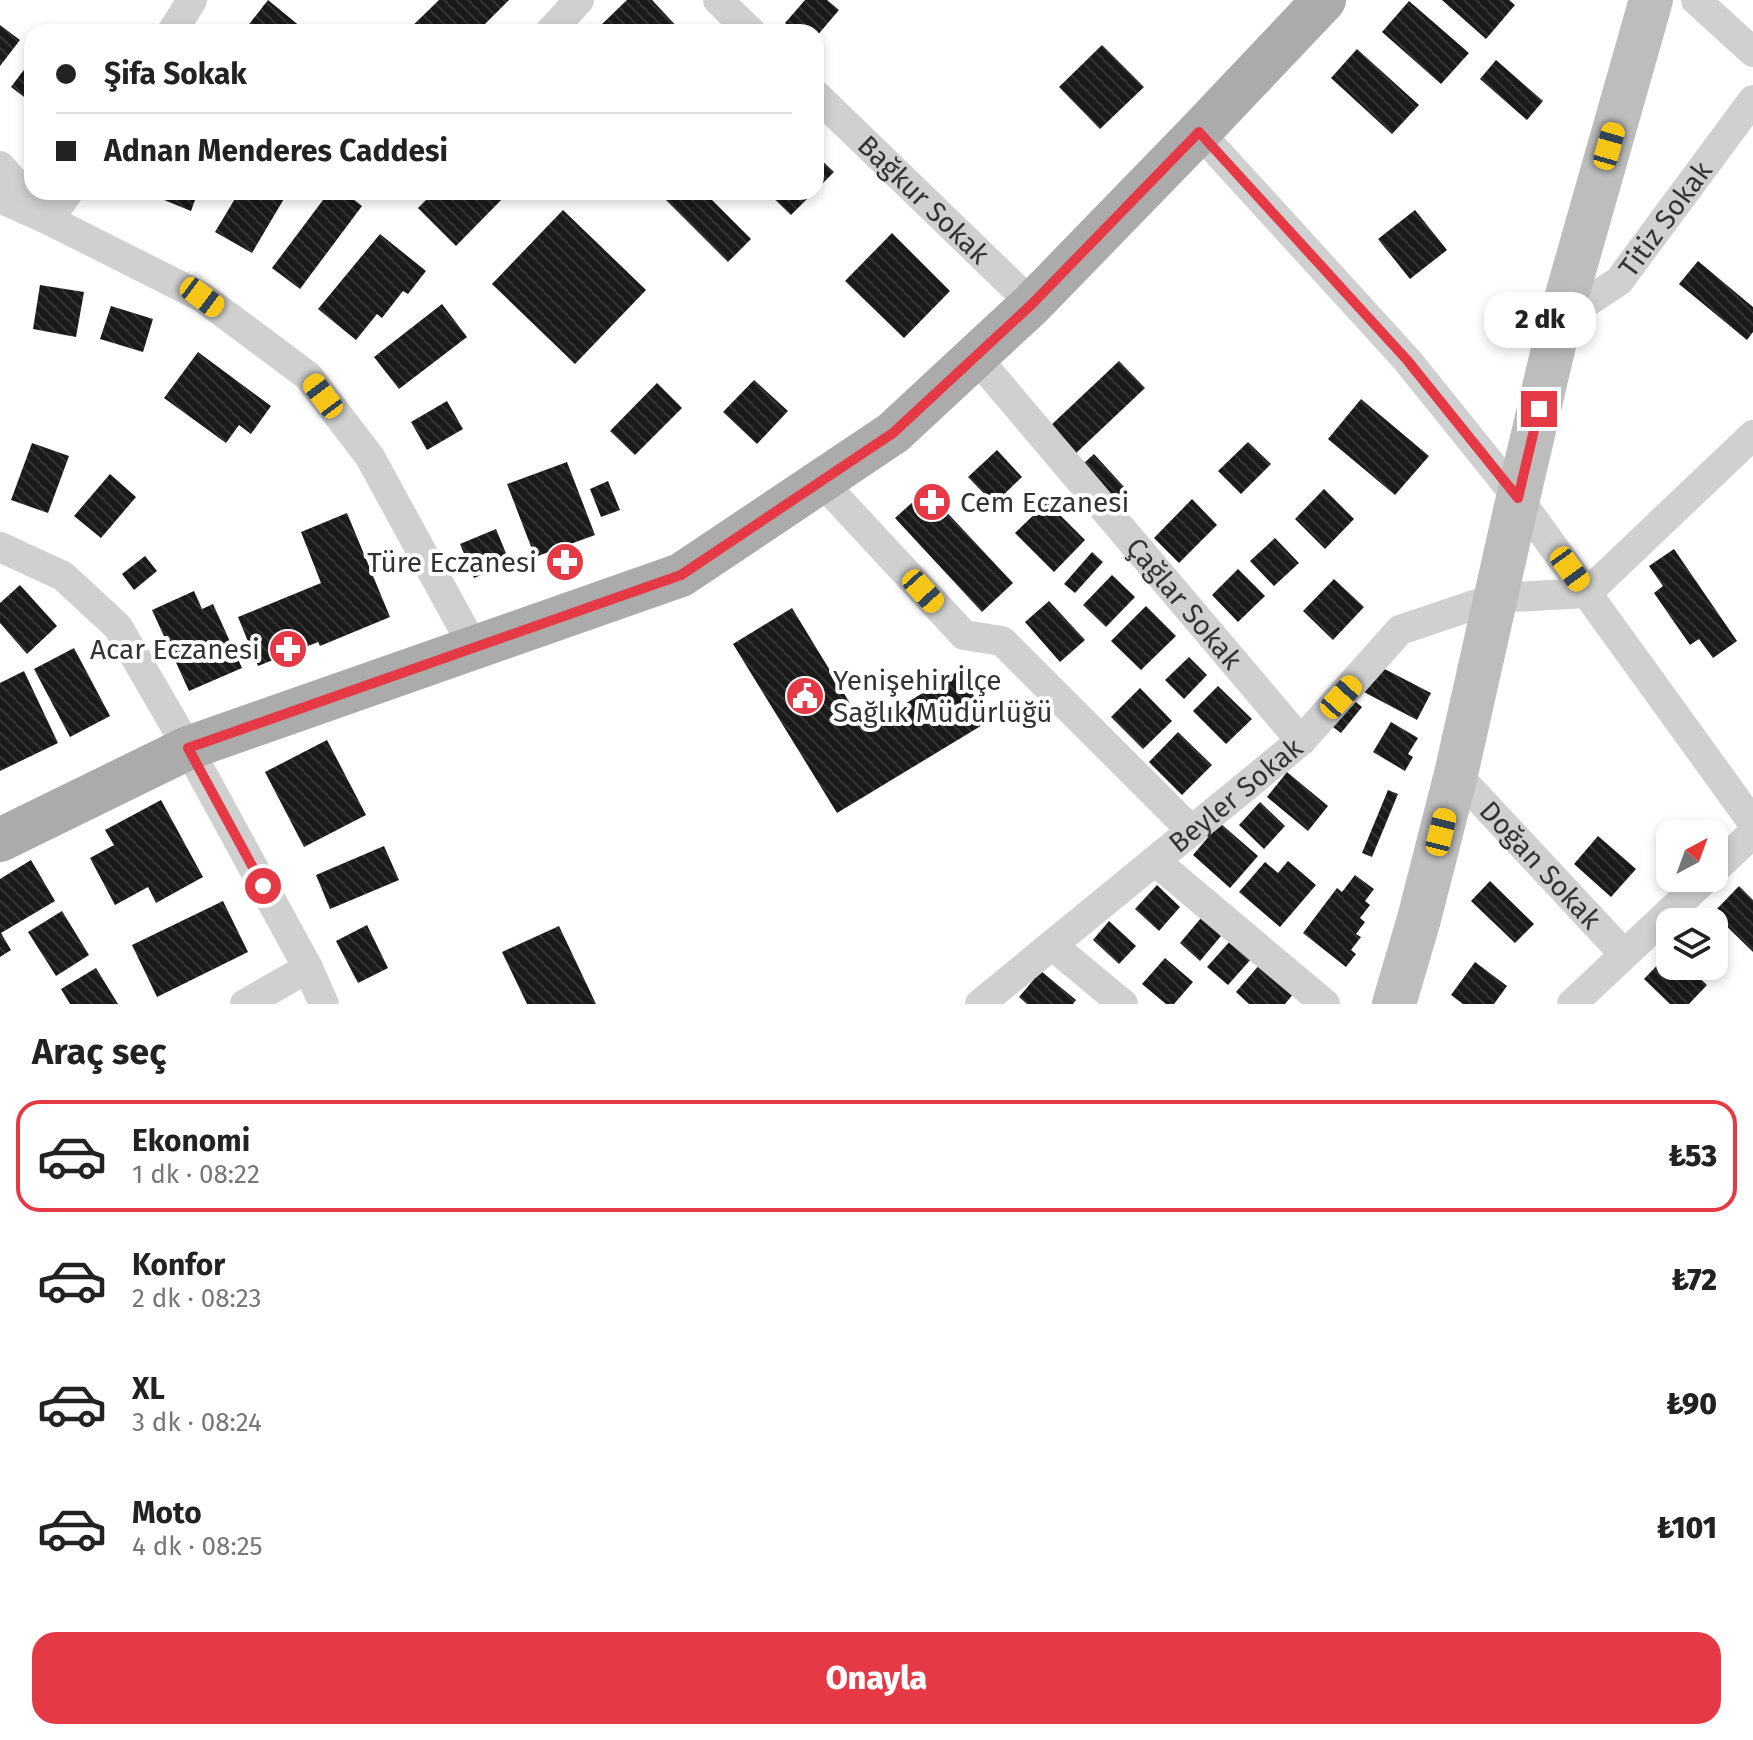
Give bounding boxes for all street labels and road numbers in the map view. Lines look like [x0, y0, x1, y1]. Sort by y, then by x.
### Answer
street label: Bağkur Sokak [851, 128, 997, 271]
street label: Titiz Sokak [1611, 154, 1719, 283]
street label: Çağlar Sokak [1120, 531, 1250, 676]
street label: Beyler Sokak [1162, 730, 1309, 859]
street label: Doğan Sokak [1473, 794, 1609, 936]

